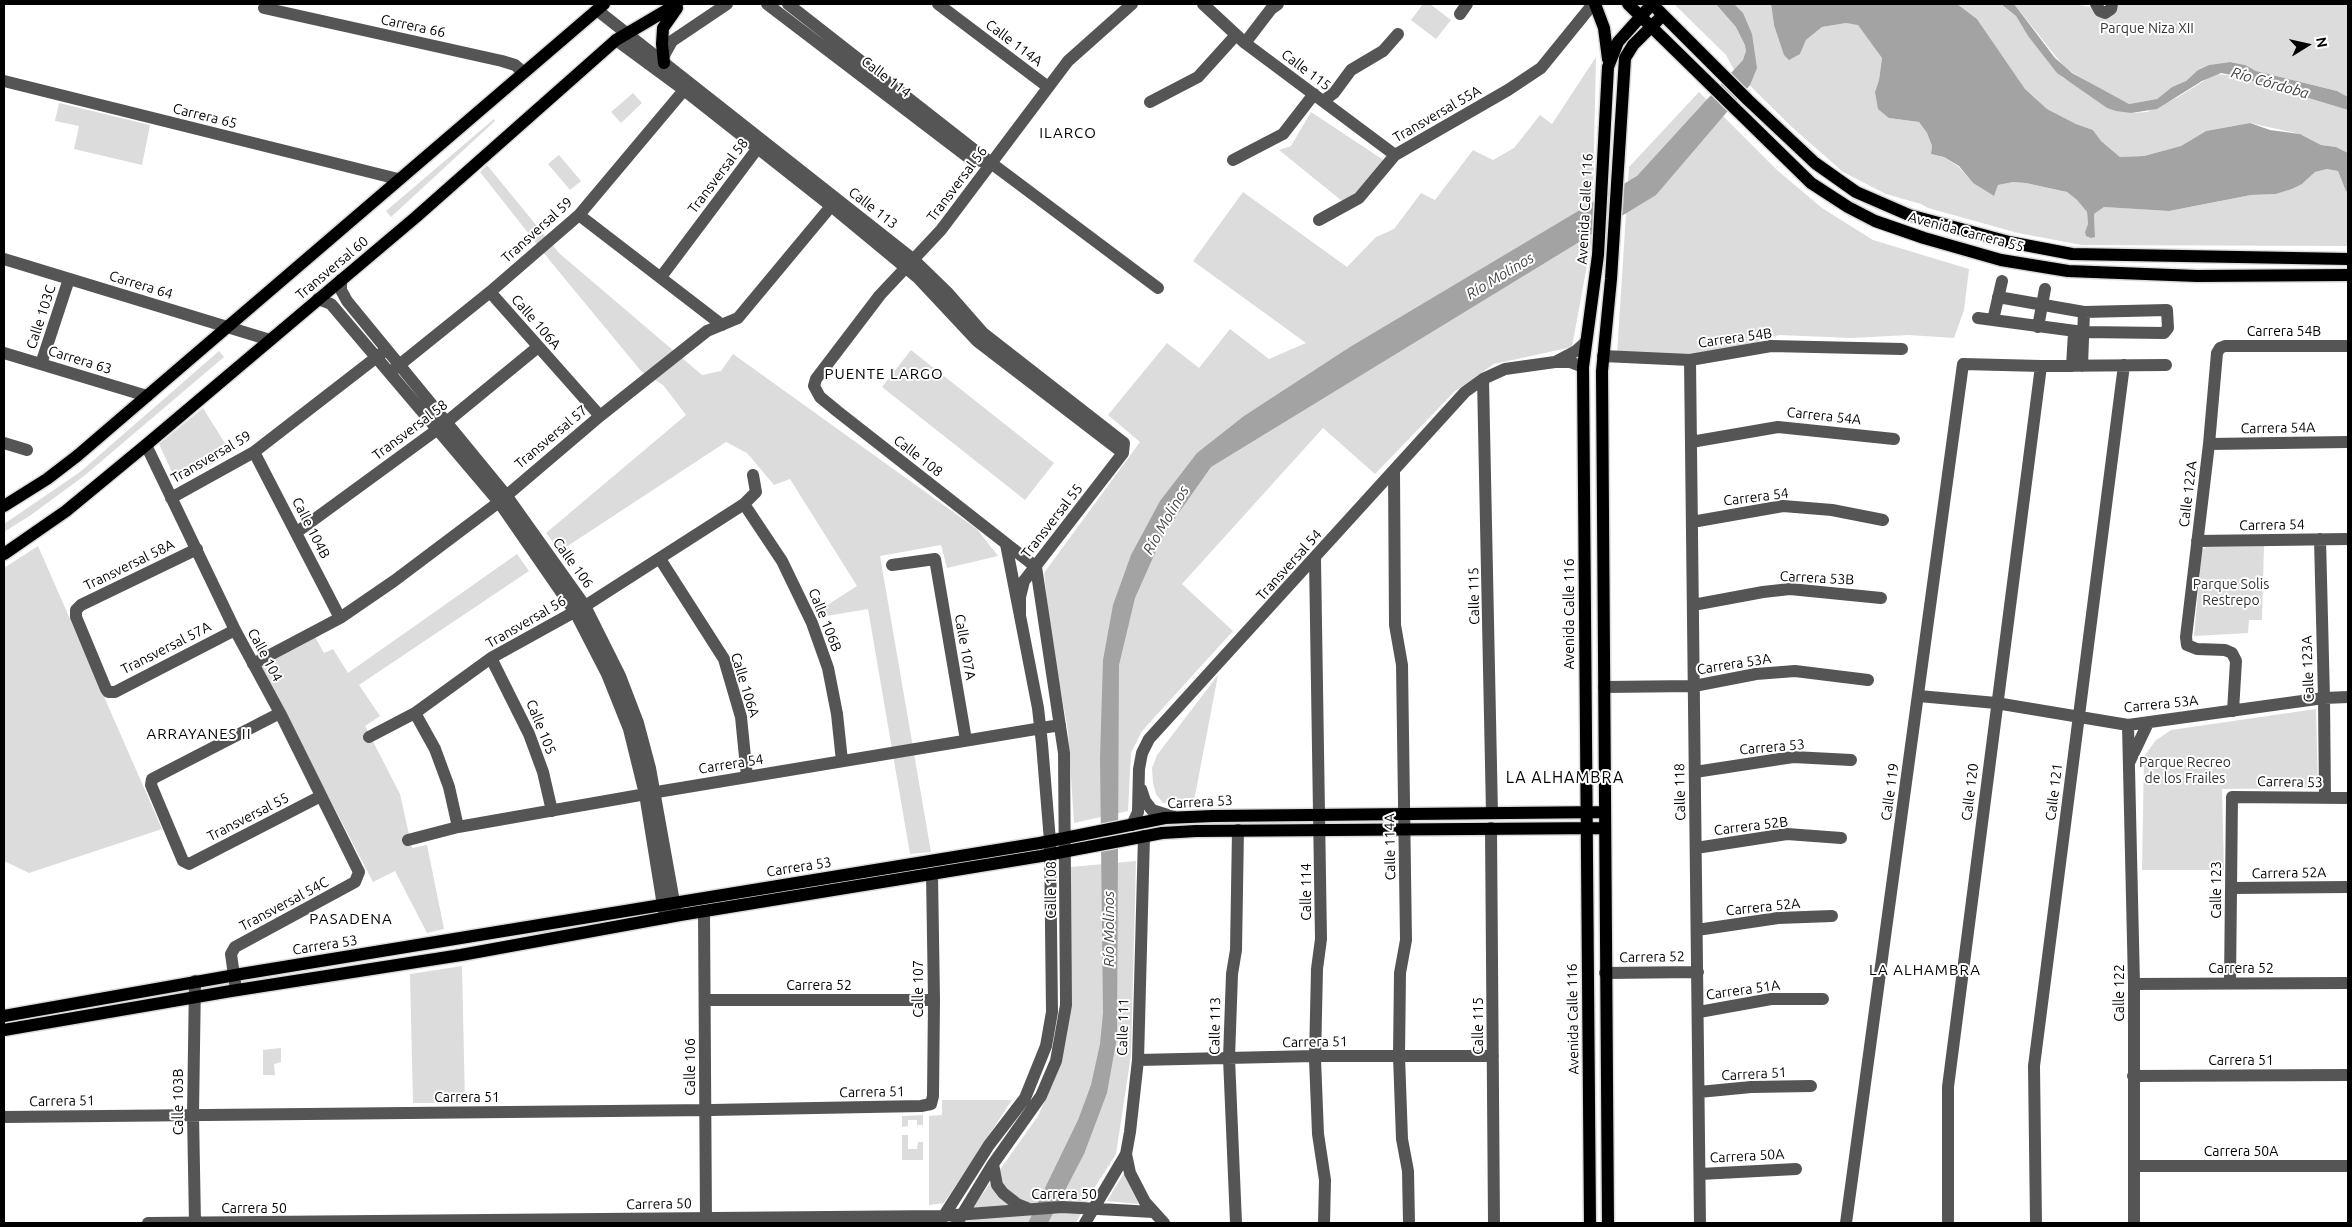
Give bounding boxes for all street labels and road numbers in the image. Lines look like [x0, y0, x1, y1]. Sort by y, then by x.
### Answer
street label: Carrera 66 [379, 11, 447, 41]
street label: Calle 114A [982, 16, 1046, 70]
street label: Calle 115 [1278, 46, 1334, 94]
street label: Calle 114 [858, 53, 914, 101]
street label: Transversal 55A [1390, 82, 1484, 146]
street label: Carrera 65 [171, 100, 239, 132]
street label: Transversal 58 [684, 135, 752, 217]
street label: Transversal 56 [923, 143, 991, 225]
street label: Avenida Calle 116 [1574, 153, 1596, 265]
street label: Calle 113 [845, 184, 901, 232]
street label: Transversal 59 [498, 194, 576, 266]
street label: Avenida Carrera 55 [1906, 208, 2026, 256]
street label: Transversal 60 [292, 233, 372, 303]
street label: Carrera 64 [107, 267, 175, 303]
street label: Calle 103C [23, 283, 59, 351]
street label: Calle 106A [508, 291, 564, 353]
street label: Carrera 54B [2247, 323, 2321, 339]
street label: Carrera 54B [1697, 324, 1773, 352]
street label: Carrera 63 [46, 342, 114, 378]
street label: Transversal 58 [369, 396, 451, 464]
street label: Transversal 57 [511, 402, 591, 472]
street label: Carrera 54A [1786, 404, 1862, 428]
street label: Carrera 54A [2241, 419, 2315, 437]
street label: Transversal 59 [168, 427, 254, 487]
street label: Calle 108 [890, 432, 946, 480]
street label: Calle 122A [2176, 460, 2200, 528]
street label: Transversal 55 [1018, 481, 1086, 561]
street label: Carrera 54 [1722, 485, 1790, 509]
street label: Calle 104B [288, 494, 334, 562]
street label: Carrera 54 [2239, 516, 2305, 534]
street label: Transversal 54 [1253, 526, 1325, 604]
street label: Calle 106 [549, 535, 597, 591]
street label: Transversal 58A [81, 536, 177, 594]
street label: Avenida Calle 116 [1561, 558, 1577, 670]
street label: Calle 115 [1465, 567, 1483, 625]
street label: Carrera 53B [1779, 568, 1855, 588]
street label: Calle 106B [805, 586, 845, 654]
street label: Transversal 56 [483, 592, 569, 652]
street label: Calle 107A [951, 613, 979, 681]
street label: Transversal 57A [118, 618, 214, 678]
street label: Calle 104 [244, 626, 286, 684]
street label: Calle 123A [2298, 635, 2318, 703]
street label: Carrera 53A [1696, 650, 1772, 678]
street label: Calle 106A [727, 651, 763, 719]
street label: Carrera 53A [2123, 692, 2199, 716]
street label: Calle 105 [522, 697, 560, 757]
street label: Carrera 53 [1739, 736, 1805, 758]
street label: Carrera 54 [697, 751, 765, 777]
street label: Calle 119 [1878, 762, 1902, 822]
street label: Calle 120 [1958, 762, 1982, 822]
street label: Calle 121 [2042, 762, 2066, 822]
street label: Calle 118 [1671, 763, 1689, 821]
street label: Carrera 53 [2257, 773, 2323, 791]
street label: Transversal 55 [204, 789, 292, 845]
street label: Carrera 53 [1167, 792, 1233, 812]
street label: Calle 114A [1381, 813, 1399, 881]
street label: Carrera 52B [1713, 813, 1789, 839]
street label: Carrera 53 [765, 854, 833, 880]
street label: Calle 108 [1043, 861, 1059, 919]
street label: Calle 123 [2208, 861, 2224, 919]
street label: Calle 114 [1298, 863, 1314, 921]
street label: Carrera 52A [2252, 864, 2326, 882]
street label: Transversal 54C [237, 874, 331, 934]
street label: Carrera 52A [1725, 895, 1801, 919]
street label: Carrera 53 [291, 932, 359, 958]
street label: Carrera 52 [1619, 948, 1685, 966]
street label: Calle 107 [910, 960, 926, 1018]
street label: Carrera 52 [2208, 960, 2274, 976]
street label: Avenida Calle 116 [1564, 963, 1582, 1075]
street label: Calle 122 [2111, 964, 2127, 1022]
street label: Carrera 51A [1705, 976, 1781, 1004]
street label: Carrera 52 [786, 977, 852, 993]
street label: Calle 113 [1206, 997, 1224, 1055]
street label: Calle 115 [1470, 997, 1486, 1055]
street label: Calle 111 [1114, 998, 1132, 1056]
street label: Carrera 51 [1282, 1033, 1348, 1051]
street label: Calle 106 [682, 1038, 698, 1096]
street label: Carrera 51 [2208, 1052, 2274, 1068]
street label: Carrera 51 [1721, 1064, 1787, 1084]
street label: Calle 103B [170, 1069, 186, 1135]
street label: Carrera 51 [839, 1083, 905, 1101]
street label: Carrera 51 [434, 1089, 500, 1105]
street label: Carrera 51 [29, 1092, 95, 1110]
street label: Carrera 50A [2204, 1143, 2278, 1159]
street label: Carrera 50A [1709, 1146, 1785, 1166]
street label: Carrera 50 [1031, 1186, 1097, 1202]
street label: Carrera 50 [626, 1195, 692, 1213]
street label: Carrera 50 [221, 1200, 287, 1216]

